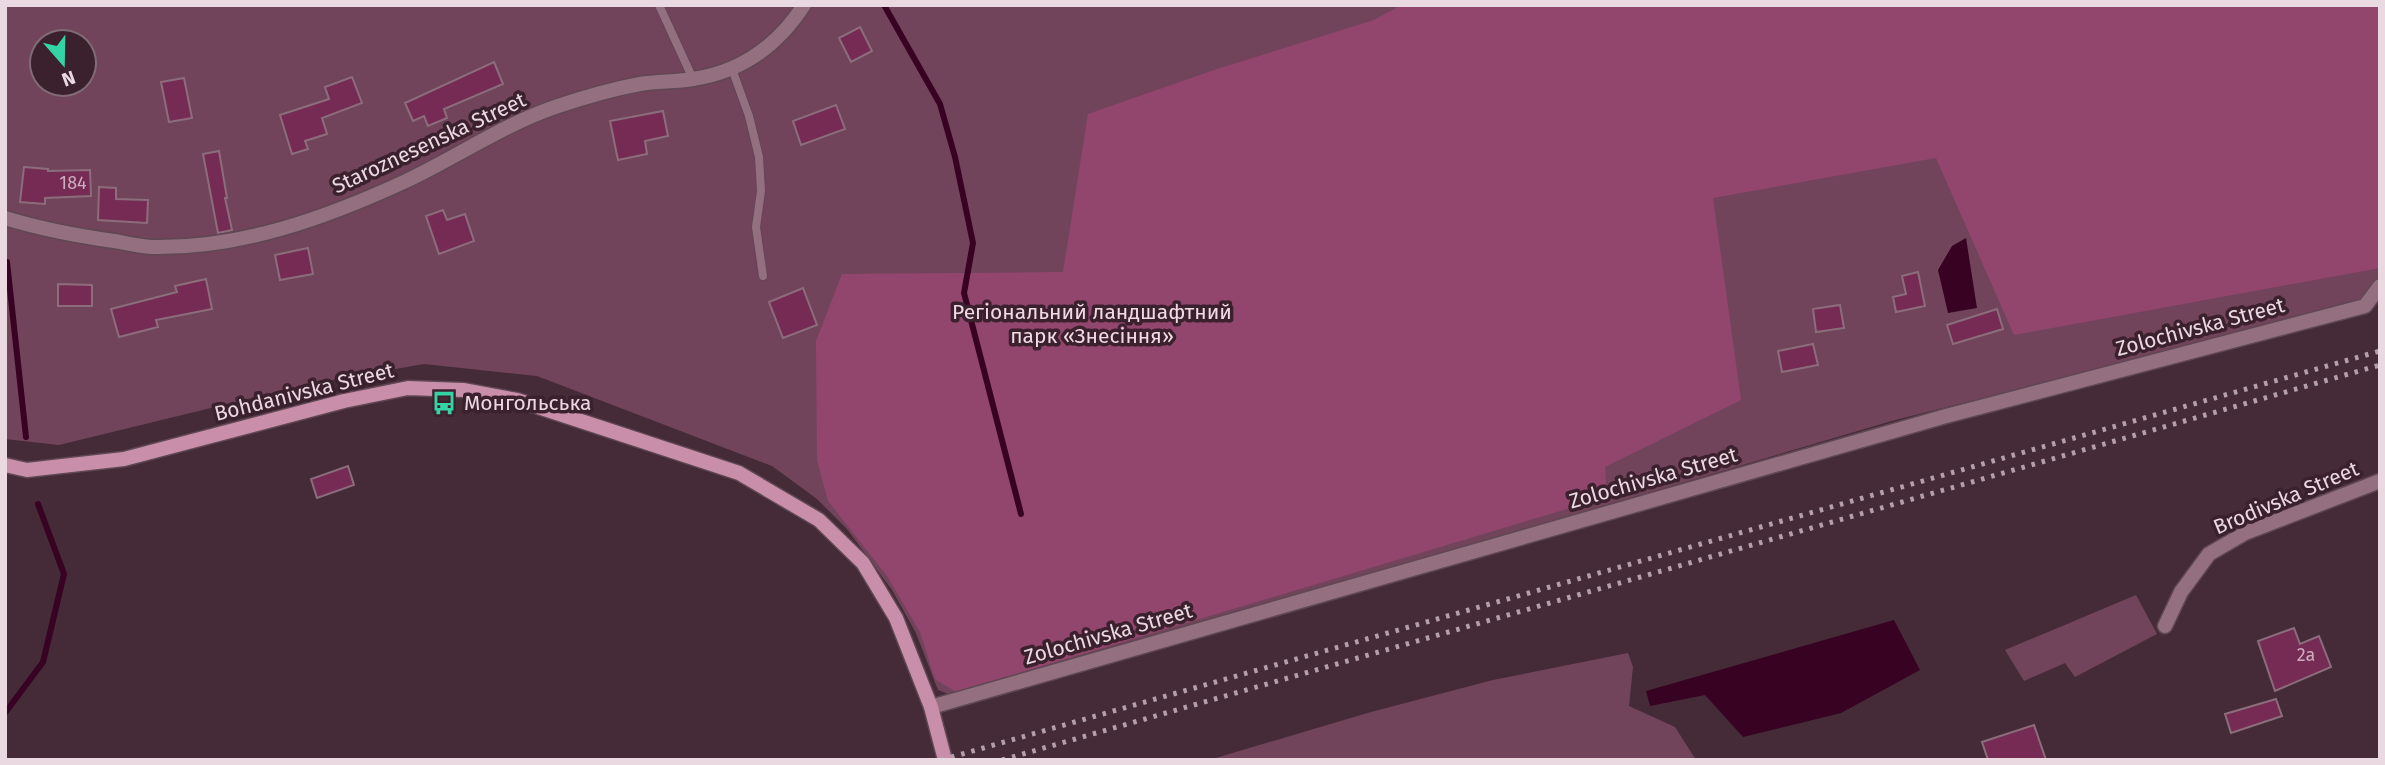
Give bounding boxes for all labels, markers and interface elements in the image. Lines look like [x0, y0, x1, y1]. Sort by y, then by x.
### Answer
north arrow [28, 28, 98, 98]
text: N [59, 66, 79, 91]
street label: Staroznesenska Street [328, 87, 530, 199]
house number: 184 [59, 172, 87, 194]
street label: Zolochivska Street [2113, 292, 2288, 362]
park label: Регіональний ландшафтний парк «Знесіння» [952, 299, 1232, 349]
street label: Bohdanivska Street [212, 357, 397, 427]
bus stop icon: Монгольська [430, 389, 458, 417]
place label: Монгольська [464, 390, 591, 416]
street label: Zolochivska Street [1566, 441, 1740, 514]
street label: Brodivska Street [2209, 456, 2363, 540]
street label: Zolochivska Street [1021, 597, 1195, 670]
house number: 2а [2297, 644, 2315, 666]

